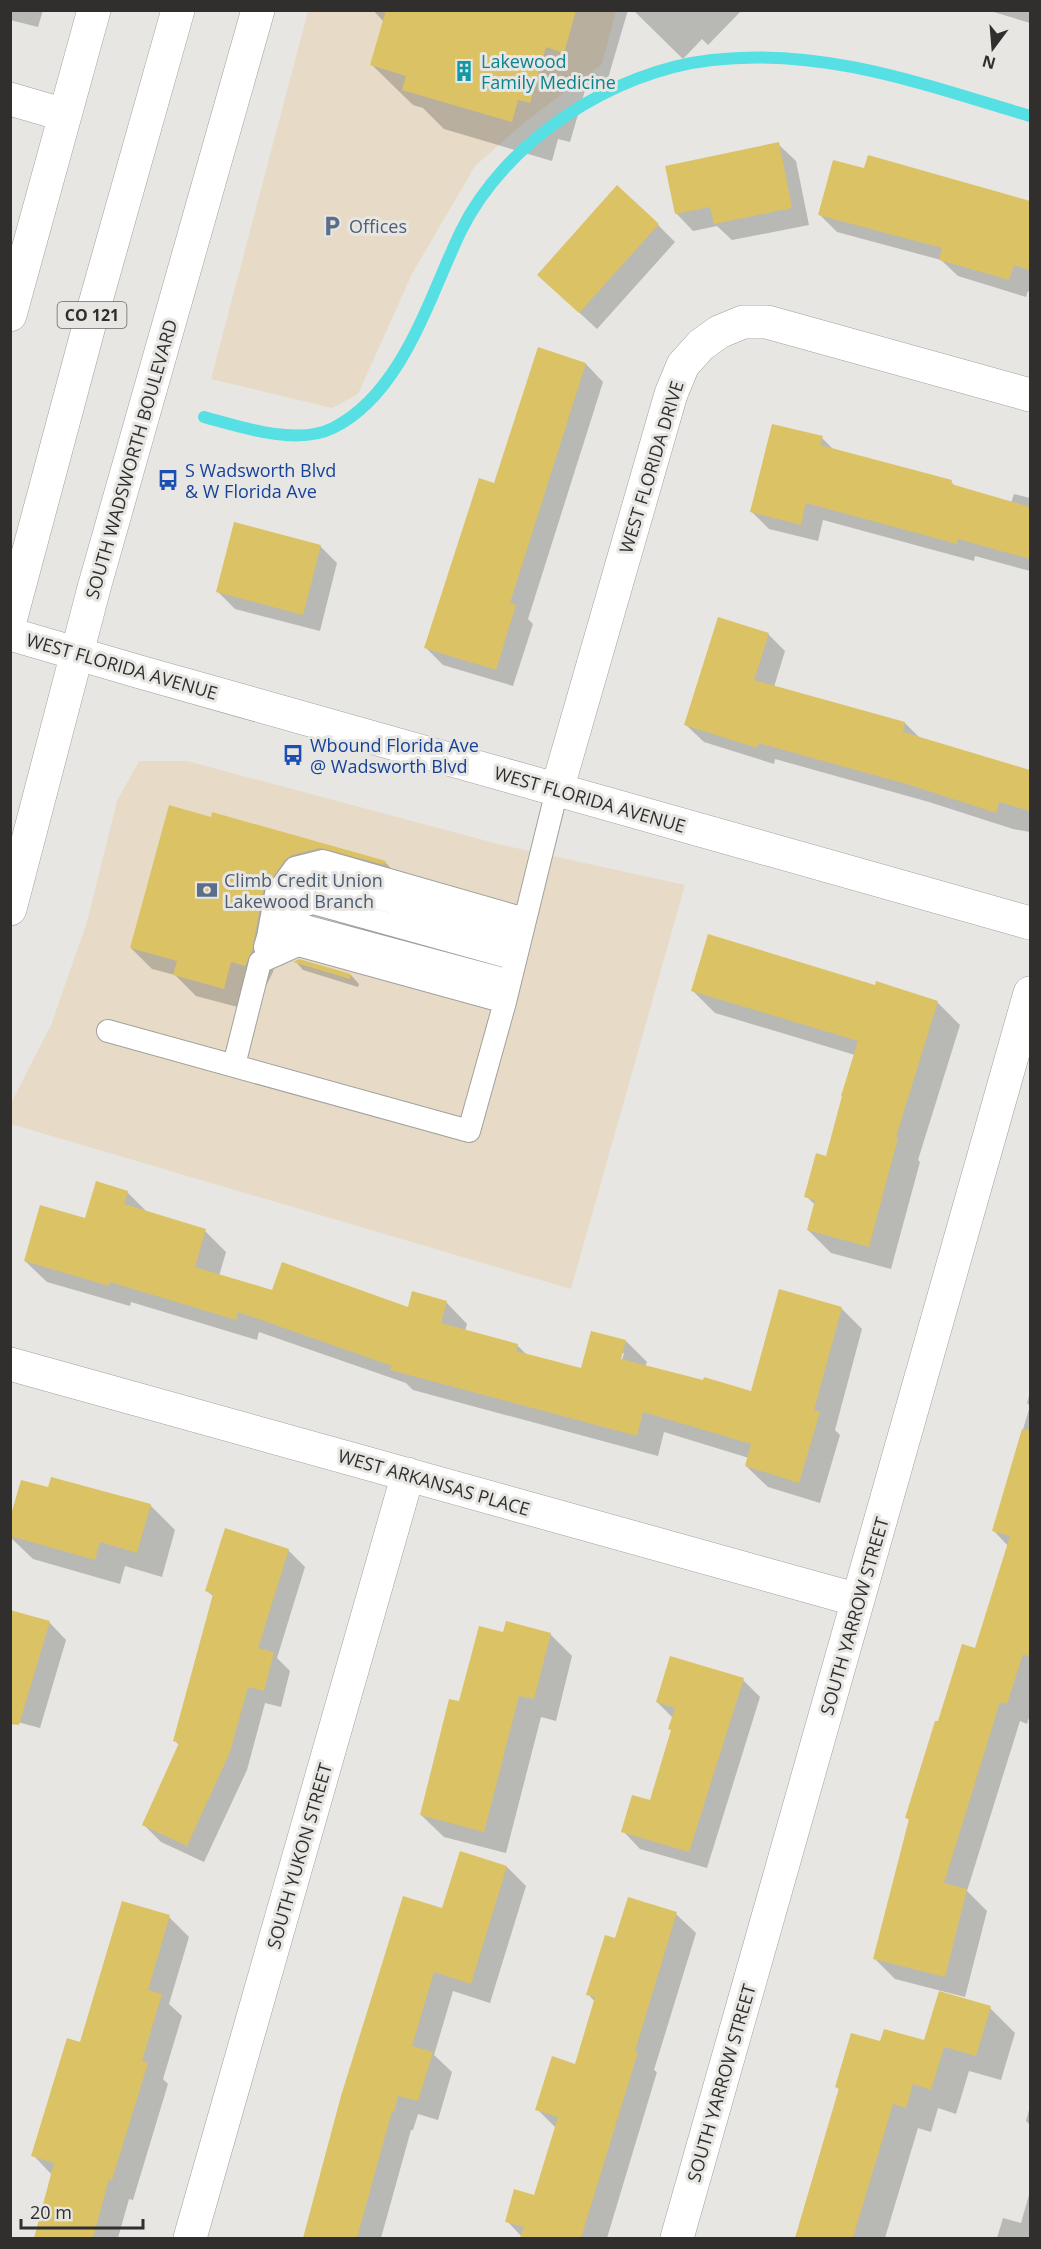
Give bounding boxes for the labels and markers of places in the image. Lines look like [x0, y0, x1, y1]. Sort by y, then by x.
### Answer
place label: Lakewood Family Medicine [481, 49, 616, 94]
building icon: Lakewood Family Medicine [452, 59, 476, 83]
parking icon: Offices [320, 214, 344, 238]
place label: Offices [349, 214, 407, 238]
place label: S Wadsworth Blvd & W Florida Ave [185, 458, 336, 503]
bus stop icon: S Wadsworth Blvd & W Florida Ave [156, 468, 180, 492]
place label: Wbound Florida Ave @ Wadsworth Blvd [310, 733, 479, 778]
bus stop icon: Wbound Florida Ave @ Wadsworth Blvd [281, 743, 305, 767]
place label: Climb Credit Union Lakewood Branch [224, 868, 383, 913]
bank icon: Climb Credit Union Lakewood Branch [195, 878, 219, 902]

